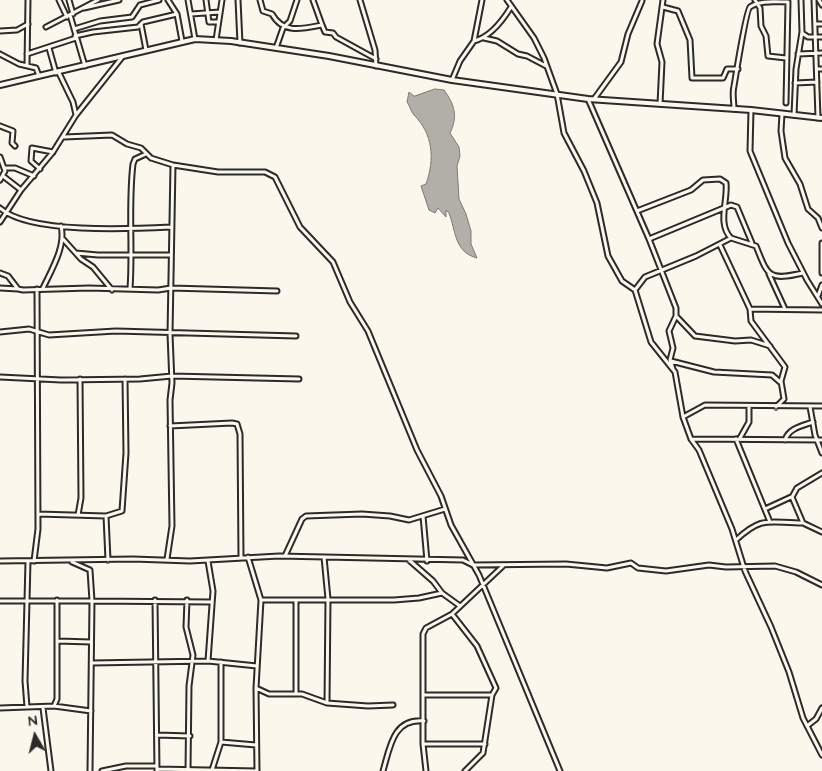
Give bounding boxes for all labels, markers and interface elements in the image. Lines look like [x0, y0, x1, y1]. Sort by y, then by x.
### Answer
north arrow [10, 711, 60, 761]
text: N [27, 711, 39, 732]

